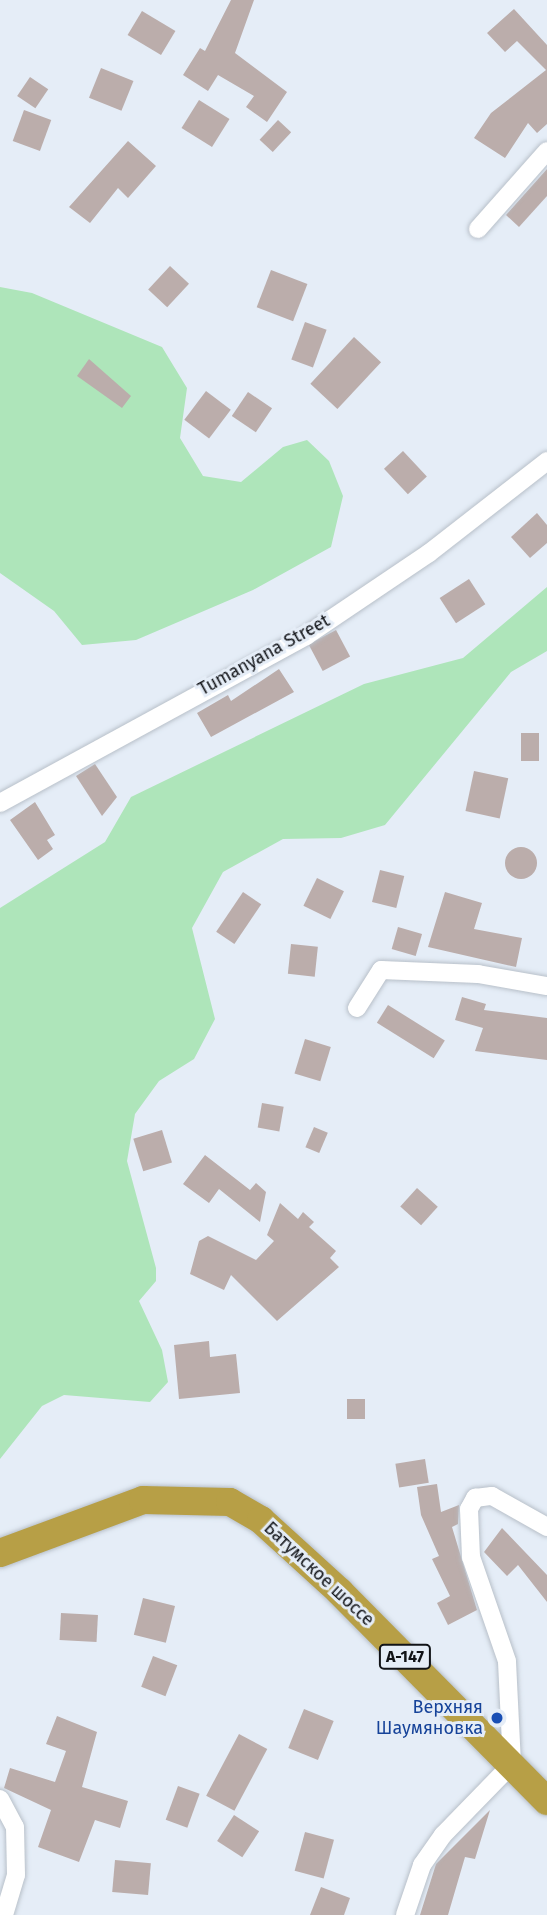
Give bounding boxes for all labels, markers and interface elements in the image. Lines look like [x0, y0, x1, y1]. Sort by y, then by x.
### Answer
street label: Tumanyana Street [194, 610, 334, 700]
street label: Батумское шоссе [259, 1517, 379, 1631]
road number: А-147 [379, 1644, 431, 1670]
place label: Верхняя Шаумяновка [376, 1697, 483, 1740]
marker: Верхняя Шаумяновка [489, 1710, 505, 1726]

